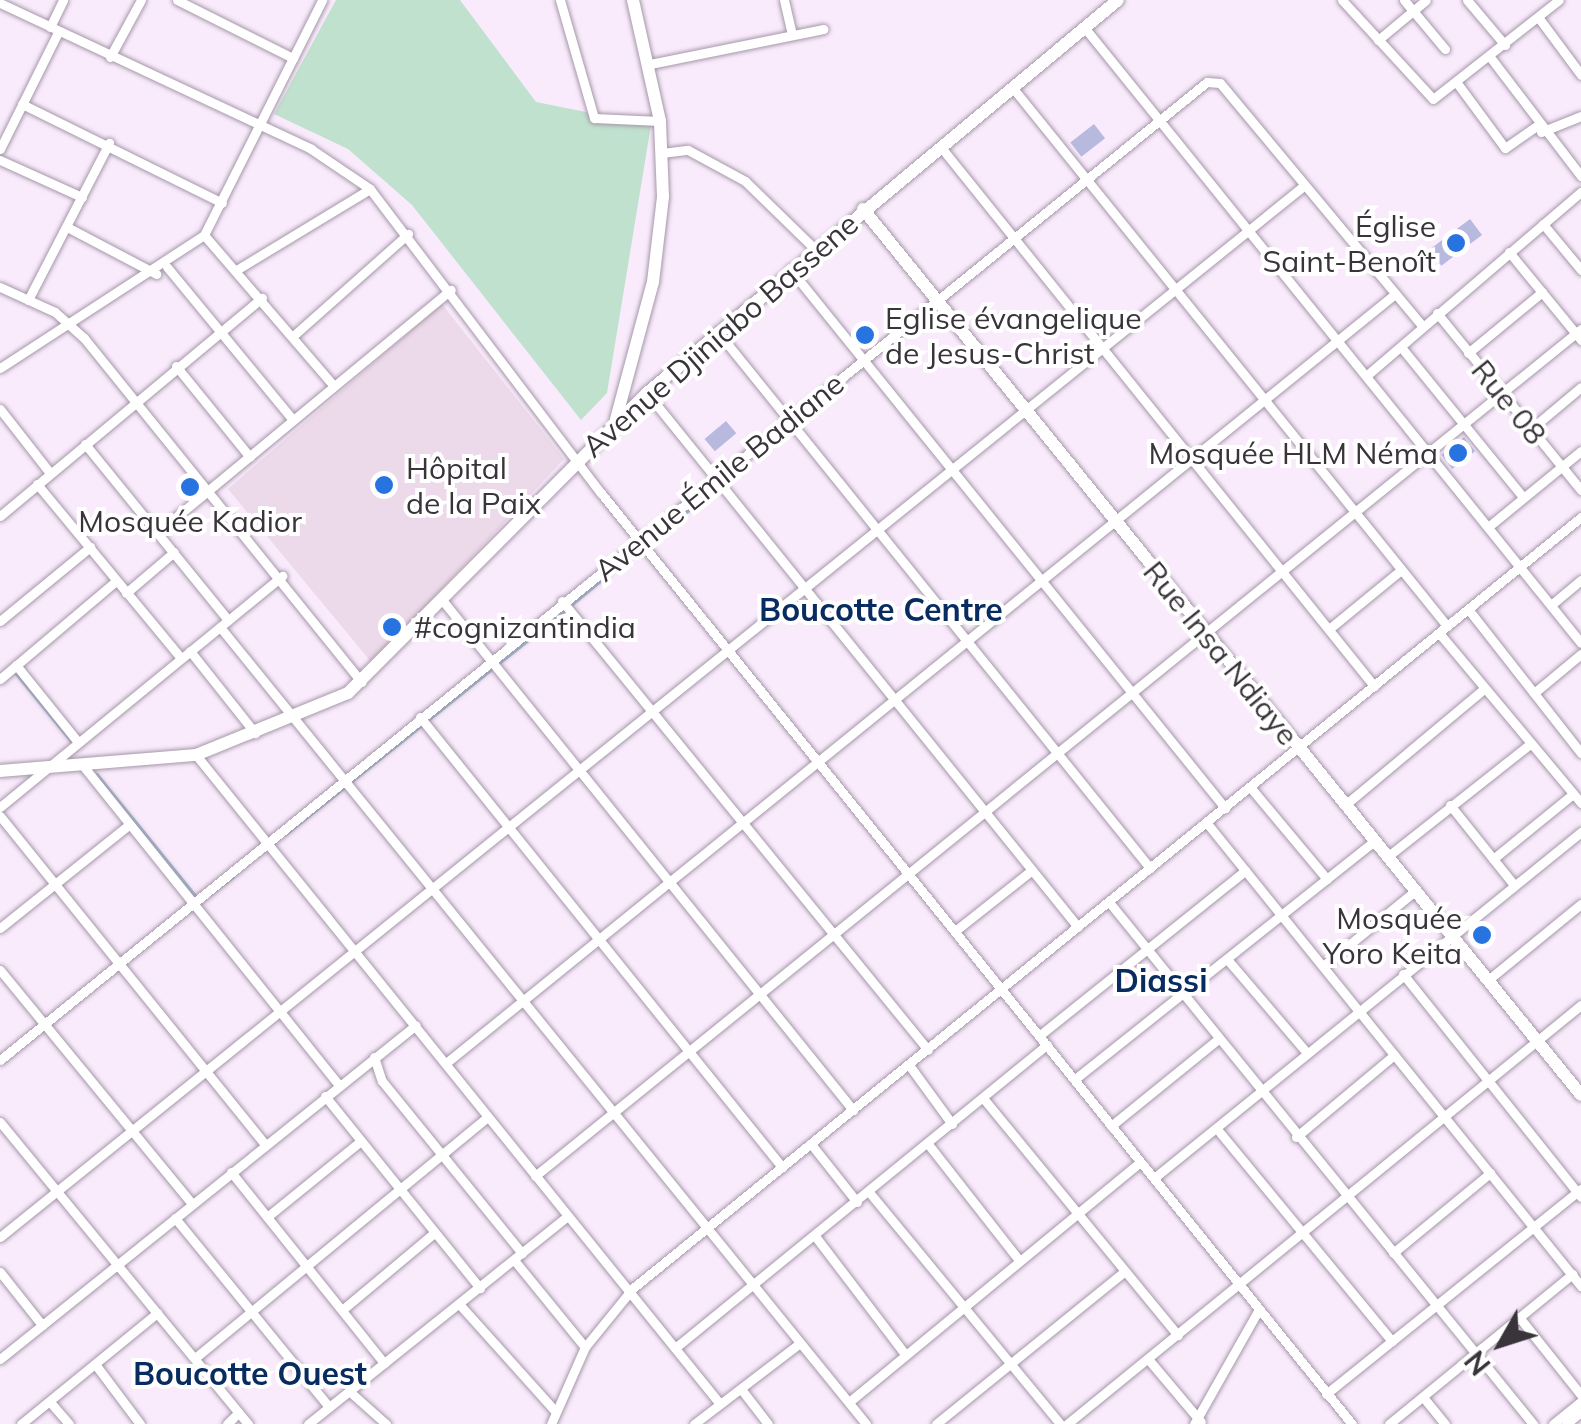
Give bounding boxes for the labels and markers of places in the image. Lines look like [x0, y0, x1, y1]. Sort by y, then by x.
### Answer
place label: Église Saint-Benoît [1262, 208, 1436, 278]
marker: Église Saint-Benoît [1445, 232, 1467, 254]
place label: Eglise évangelique de Jesus-Christ [885, 300, 1142, 370]
marker: Eglise évangelique de Jesus-Christ [854, 324, 876, 346]
place label: Mosquée HLM Néma [1149, 435, 1438, 471]
marker: Mosquée HLM Néma [1447, 442, 1469, 464]
place label: Hôpital de la Paix [406, 450, 541, 520]
marker: Hôpital de la Paix [371, 472, 397, 498]
marker: Mosquée Kadior [179, 476, 201, 498]
place label: Mosquée Kadior [78, 503, 302, 539]
place label: #cognizantindia [414, 609, 636, 645]
marker: #cognizantindia [379, 614, 405, 640]
place label: Mosquée Yoro Keita [1323, 900, 1462, 970]
marker: Mosquée Yoro Keita [1471, 924, 1493, 946]

